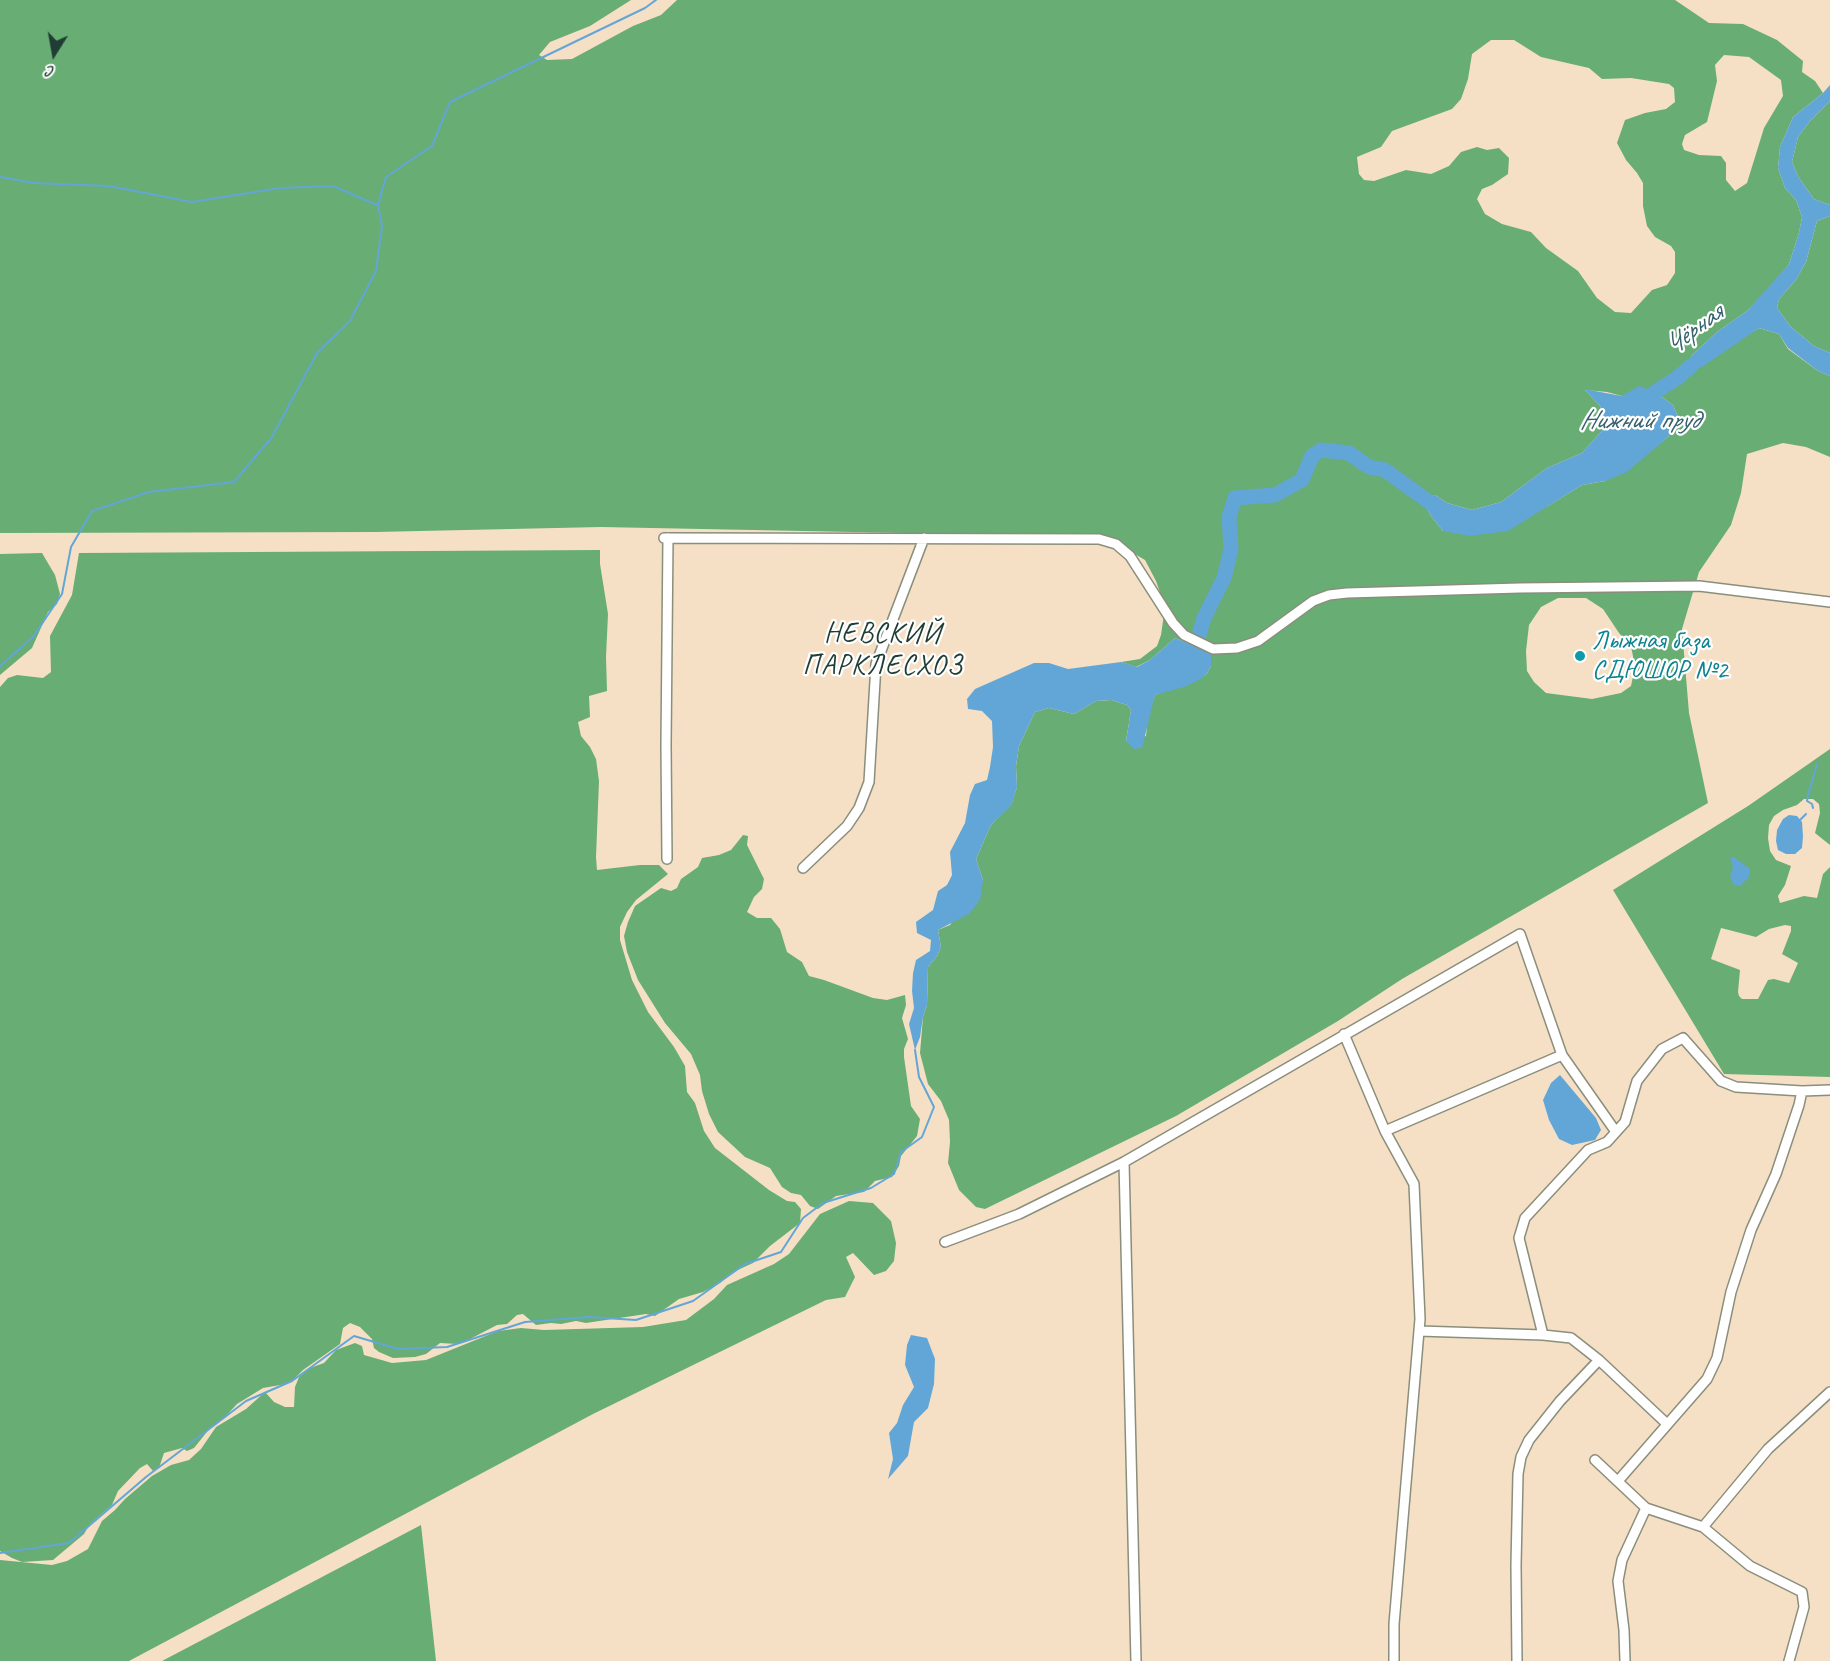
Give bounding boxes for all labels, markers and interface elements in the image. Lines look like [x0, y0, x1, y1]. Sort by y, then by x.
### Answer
north arrow [24, 24, 84, 84]
text: С [45, 61, 56, 82]
water label: Чёрная [1659, 298, 1729, 362]
water label: Нижний пруд [1579, 405, 1699, 437]
district label: НЕВСКИЙ ПАРКЛЕСХОЗ [802, 618, 964, 684]
place label: Лыжная база СДЮШОР №2 [1592, 625, 1728, 686]
marker: Лыжная база СДЮШОР №2 [1573, 649, 1587, 663]

